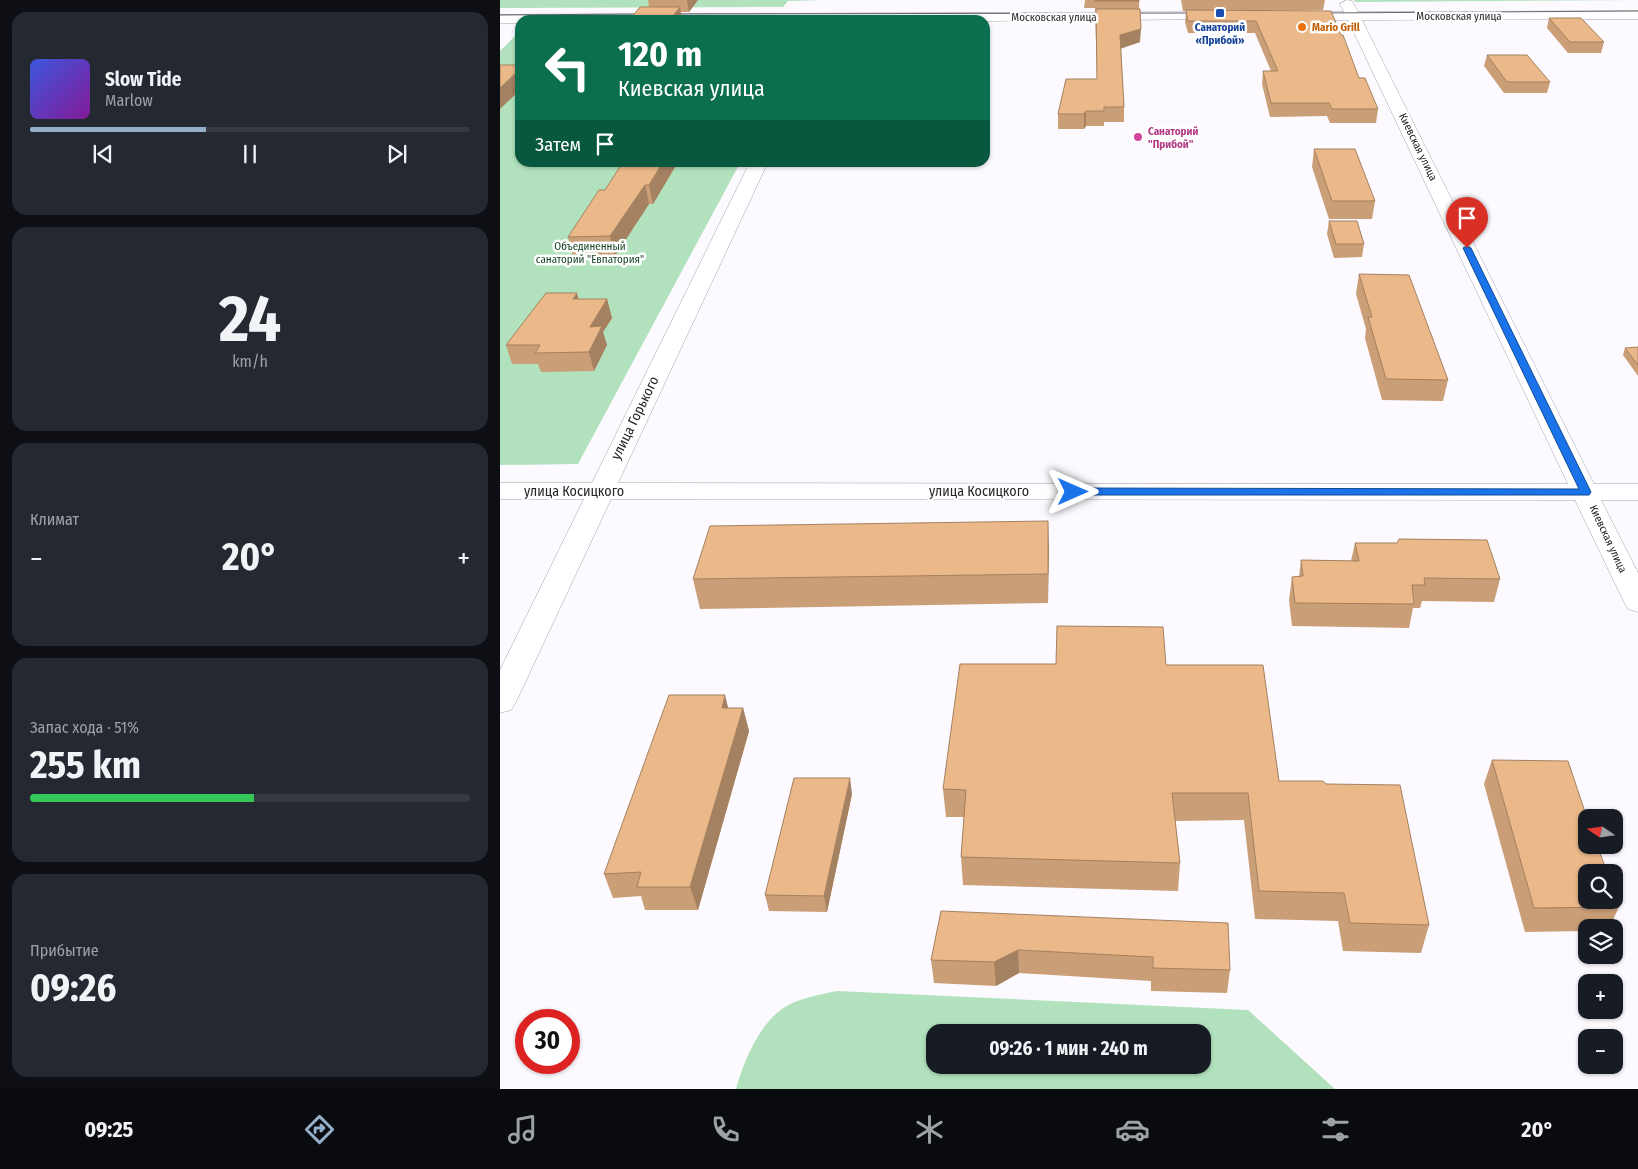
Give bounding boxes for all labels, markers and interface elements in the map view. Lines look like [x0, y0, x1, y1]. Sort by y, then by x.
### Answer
marker: Санаторий «Прибой» [1214, 7, 1226, 19]
street label: Московская улица [1416, 10, 1502, 23]
street label: Московская улица [1011, 11, 1097, 24]
place label: Санаторий «Прибой» [1195, 21, 1245, 47]
marker: Mario Grill [1296, 21, 1308, 33]
place label: Mario Grill [1312, 21, 1361, 34]
text: 120 m [618, 33, 702, 75]
icon: left [535, 35, 600, 100]
text: Slow Tide [105, 68, 181, 91]
text: Киевская улица [618, 75, 765, 102]
text: Marlow [105, 91, 153, 110]
street label: Киевская улица [1396, 111, 1440, 183]
place label: Санаторий "Прибой" [1148, 125, 1198, 151]
icon: arrive [591, 130, 619, 158]
marker: Санаторий "Прибой" [1132, 131, 1144, 143]
text: Затем [535, 133, 581, 156]
icon: previous [89, 140, 117, 168]
icon: pause [236, 140, 264, 168]
icon: next [383, 140, 411, 168]
pin [1446, 197, 1488, 248]
icon: arrive [1453, 204, 1481, 232]
park label: Объединенный санаторий "Евпатория" [536, 240, 644, 266]
text: 24 [219, 280, 281, 358]
text: km/h [232, 352, 268, 371]
street label: улица Горького [607, 373, 663, 463]
position arrow [1046, 465, 1098, 517]
street label: улица Косицкого [524, 483, 624, 500]
street label: улица Косицкого [929, 483, 1029, 500]
street label: Киевская улица [1587, 503, 1629, 575]
text: Климат [30, 510, 79, 529]
text: 20° [222, 534, 278, 580]
text: − [30, 542, 43, 575]
text: + [457, 542, 470, 575]
text: Запас хода · 51% [30, 718, 139, 737]
text: 255 km [30, 742, 141, 788]
north arrow [1578, 809, 1622, 854]
map controls [1578, 809, 1623, 1074]
button: search [1578, 864, 1623, 909]
button: layers [1578, 919, 1623, 964]
text: Прибытие [30, 941, 99, 960]
text: 09:26 [30, 965, 116, 1011]
button: + [1578, 974, 1623, 1019]
speed limit sign: 30 [515, 1009, 580, 1074]
button: − [1578, 1029, 1623, 1074]
text: 09:26 · 1 мин · 240 m [989, 1037, 1148, 1060]
icon: directions [302, 1112, 337, 1147]
icon: music [505, 1112, 540, 1147]
icon: phone [708, 1112, 743, 1147]
icon: climate [912, 1112, 947, 1147]
icon: car [1115, 1112, 1150, 1147]
icon: filters [1318, 1112, 1353, 1147]
text: 09:25 [84, 1116, 133, 1143]
text: 20° [1521, 1116, 1554, 1143]

